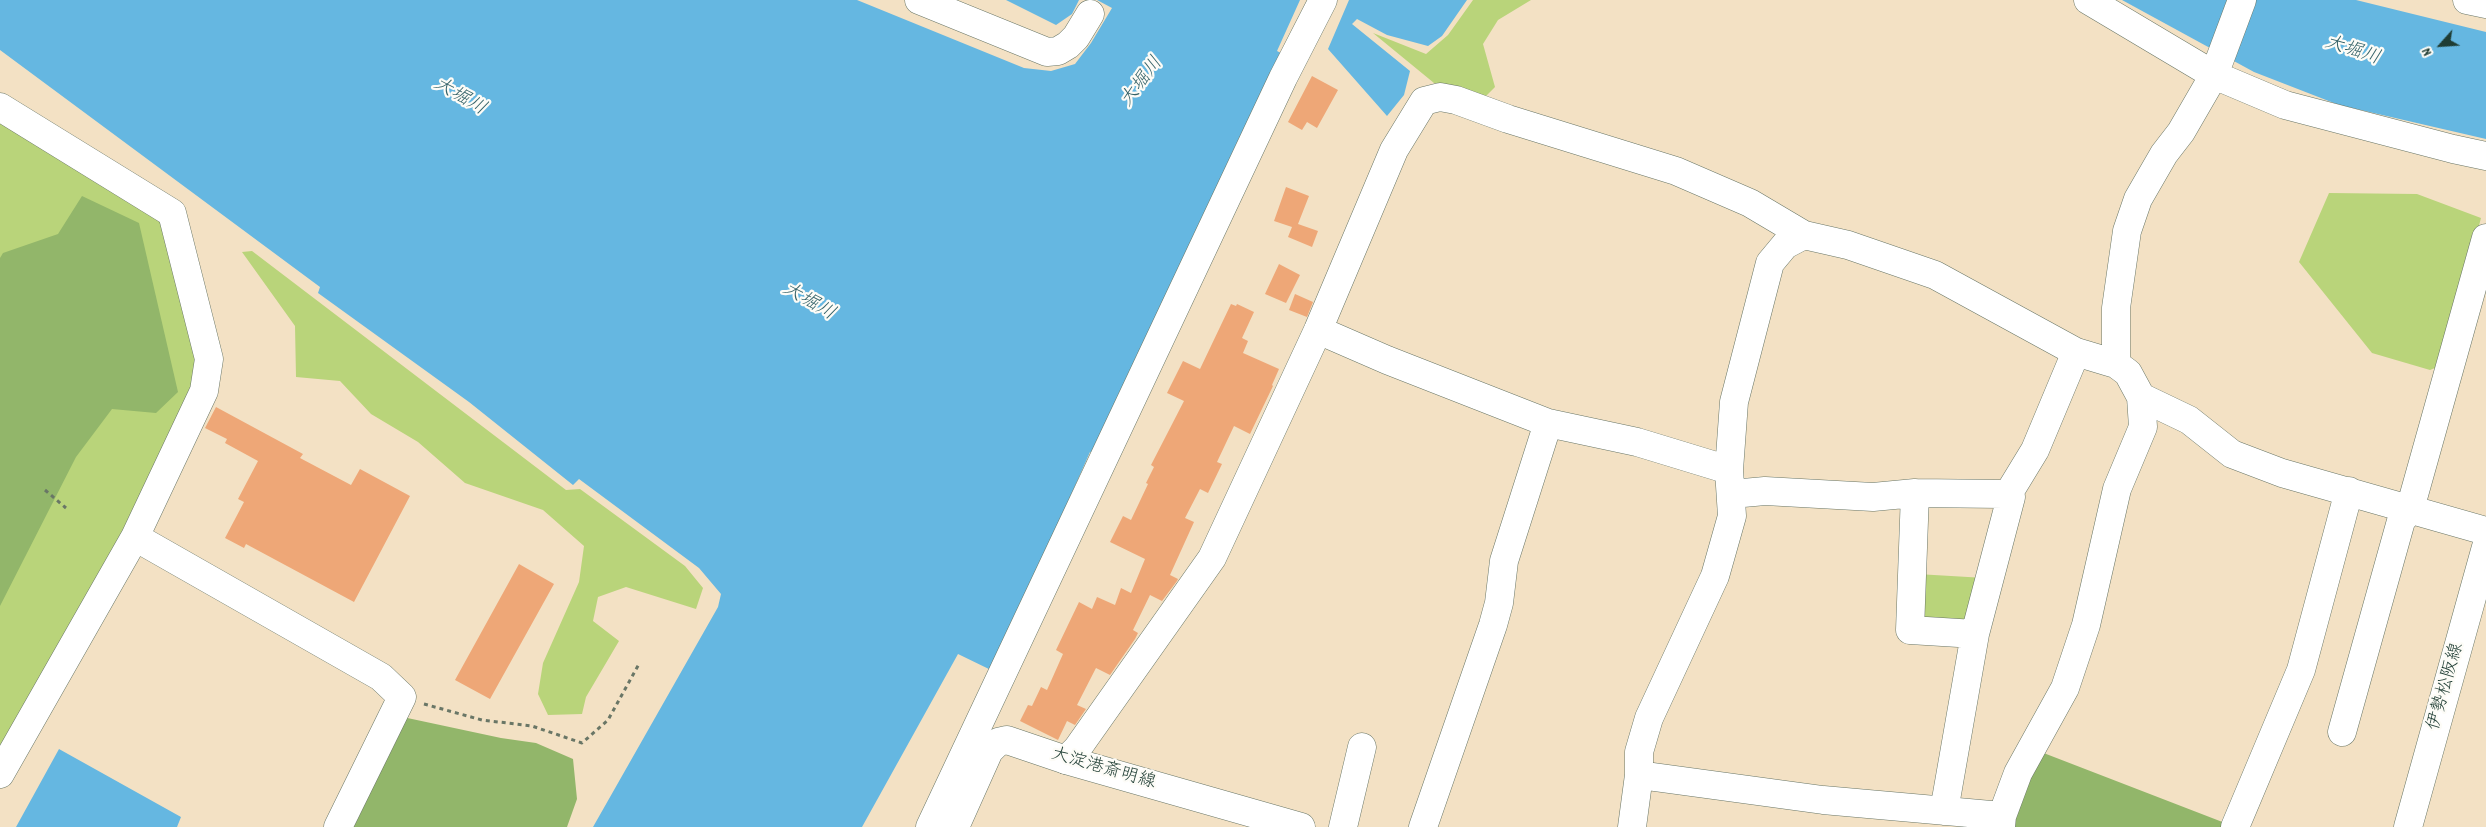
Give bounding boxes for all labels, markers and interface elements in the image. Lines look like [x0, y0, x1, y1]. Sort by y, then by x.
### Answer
north arrow [2416, 20, 2466, 70]
water label: 大堀川 [2321, 32, 2383, 72]
text: N [2417, 44, 2438, 59]
water label: 大堀川 [1117, 53, 1169, 113]
water label: 大堀川 [429, 74, 489, 122]
water label: 大堀川 [778, 279, 838, 327]
street label: 伊勢松阪線 [2424, 641, 2470, 733]
street label: 大淀港斎明線 [1048, 745, 1158, 795]

